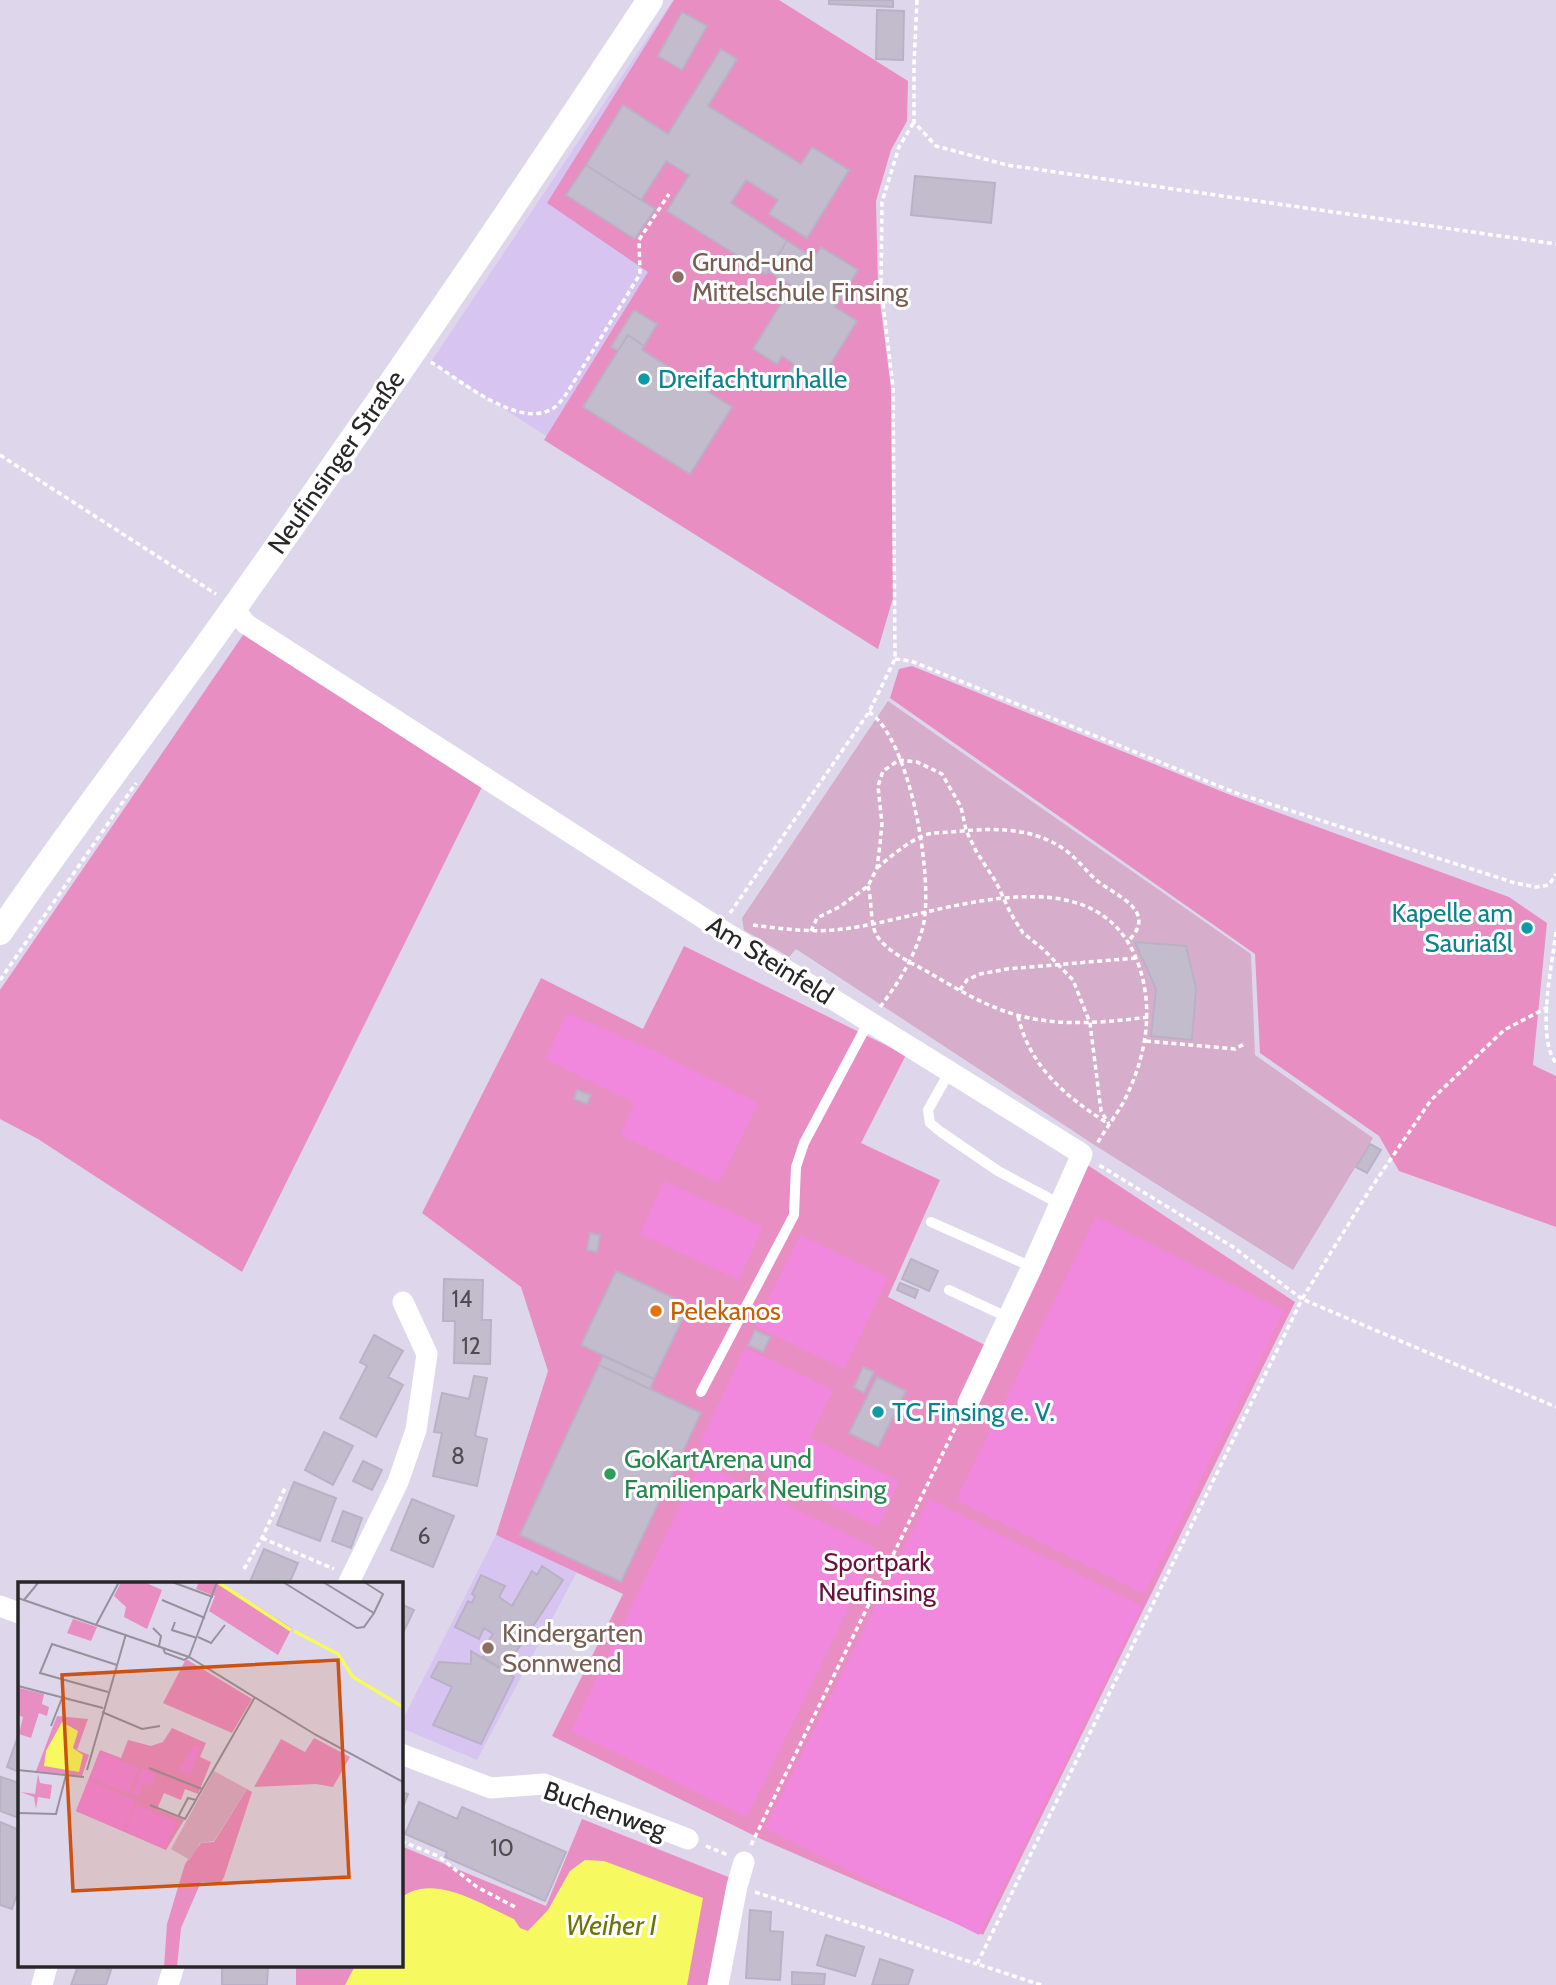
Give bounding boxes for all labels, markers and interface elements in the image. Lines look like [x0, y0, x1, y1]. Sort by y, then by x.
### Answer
place label: Grund-und Mittelschule Finsing [692, 246, 909, 308]
marker: Grund-und Mittelschule Finsing [670, 269, 686, 285]
place label: Dreifachturnhalle [658, 363, 847, 395]
street label: Neufinsinger Straße [261, 364, 411, 560]
marker: Dreifachturnhalle [636, 371, 652, 387]
place label: Kapelle am Sauriaßl [1391, 897, 1513, 959]
street label: Am Steinfeld [701, 908, 839, 1012]
marker: Kapelle am Sauriaßl [1519, 920, 1535, 936]
house number: 14 [452, 1285, 472, 1313]
place label: Pelekanos [670, 1295, 781, 1327]
marker: Pelekanos [648, 1303, 664, 1319]
house number: 12 [461, 1332, 481, 1360]
place label: TC Finsing e. V. [892, 1396, 1055, 1428]
marker: TC Finsing e. V. [870, 1404, 886, 1420]
house number: 8 [451, 1442, 465, 1470]
place label: GoKartArena und Familienpark Neufinsing [624, 1443, 887, 1505]
marker: GoKartArena und Familienpark Neufinsing [602, 1466, 618, 1482]
house number: 6 [417, 1522, 431, 1550]
park label: Sportpark Neufinsing [818, 1546, 937, 1608]
inset map [18, 1582, 402, 1968]
place label: Kindergarten Sonnwend [502, 1617, 643, 1679]
marker: Kindergarten Sonnwend [480, 1640, 496, 1656]
street label: Buchenweg [539, 1774, 671, 1846]
house number: 10 [490, 1834, 514, 1862]
water label: Weiher I [565, 1908, 657, 1942]

